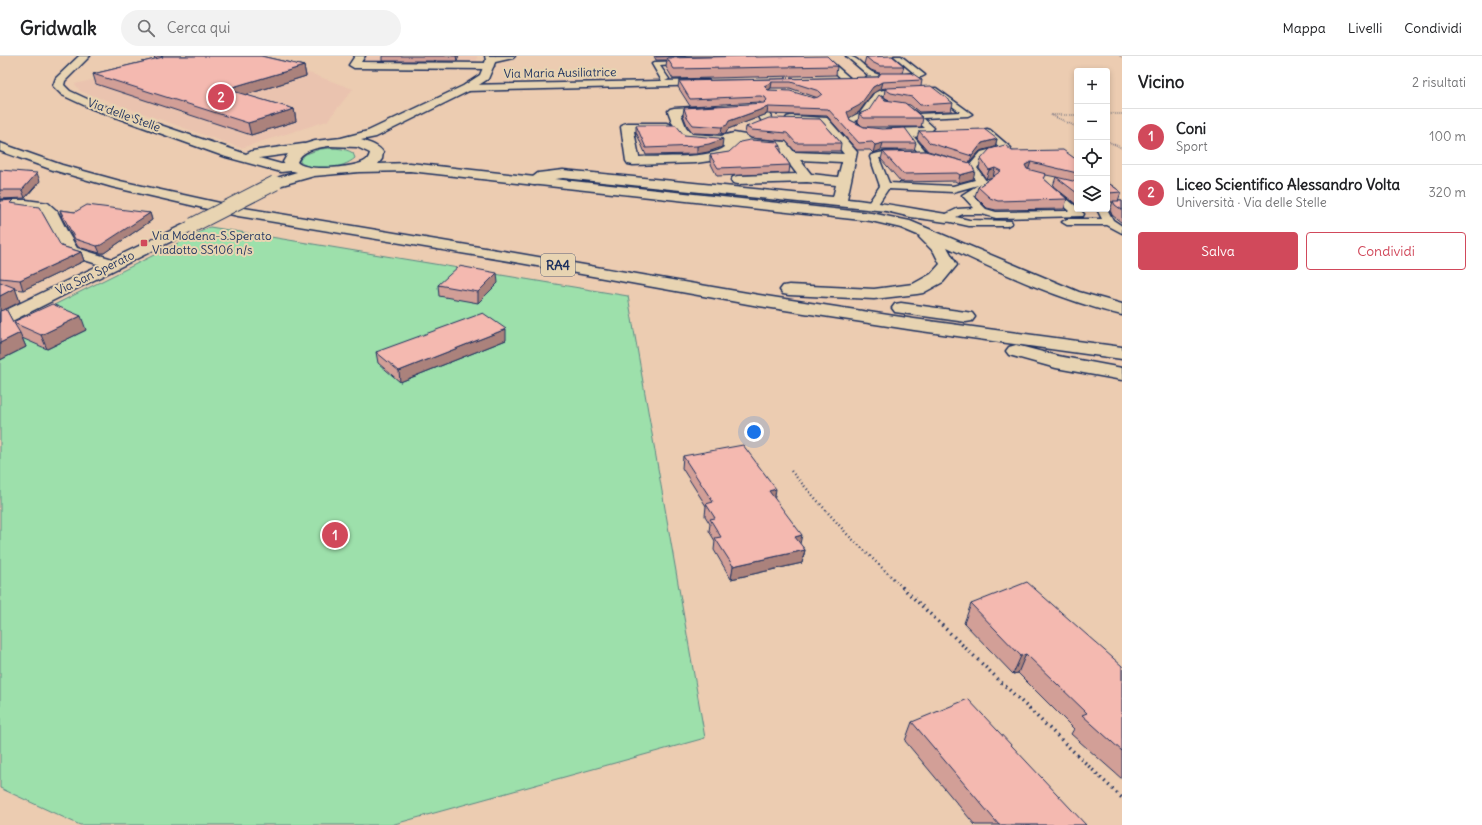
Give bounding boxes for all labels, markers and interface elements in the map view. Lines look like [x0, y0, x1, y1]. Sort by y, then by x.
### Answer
search box [121, 10, 401, 46]
text: Gridwalk [20, 16, 97, 40]
icon: search [135, 17, 157, 39]
text: Cerca qui [167, 18, 230, 37]
text: Mappa [1283, 19, 1326, 37]
text: Livelli [1348, 19, 1382, 37]
text: Condividi [1404, 19, 1462, 37]
street label: Via Maria Ausiliatrice [503, 64, 616, 81]
map controls [1074, 68, 1110, 212]
button: + [1074, 68, 1110, 104]
text: Vicino [1138, 71, 1184, 93]
text: 2 risultati [1412, 74, 1466, 91]
pin: 2 [208, 82, 234, 112]
street label: Via delle Stelle [86, 94, 163, 135]
button: − [1074, 104, 1110, 140]
text: Coni [1176, 119, 1206, 138]
text: 1 [1148, 128, 1154, 145]
text: 100 m [1429, 128, 1466, 145]
text: Sport [1176, 138, 1208, 155]
button: locate [1074, 140, 1110, 176]
text: Liceo Scientifico Alessandro Volta [1176, 175, 1400, 194]
button: layers [1074, 176, 1110, 212]
text: 2 [1147, 184, 1155, 201]
text: 320 m [1428, 184, 1466, 201]
text: Università · Via delle Stelle [1176, 194, 1327, 211]
place label: Via Modena-S.Sperato Viadotto SS106 n/s [152, 228, 272, 257]
button: Salva [1138, 232, 1298, 270]
button: Condividi [1306, 232, 1466, 270]
marker: Via Modena-S.Sperato Viadotto SS106 n/s [139, 238, 149, 248]
street label: Via San Sperato [53, 247, 137, 298]
road number: RA4 [541, 254, 575, 276]
your location [744, 422, 764, 442]
pin: 1 [322, 520, 348, 550]

